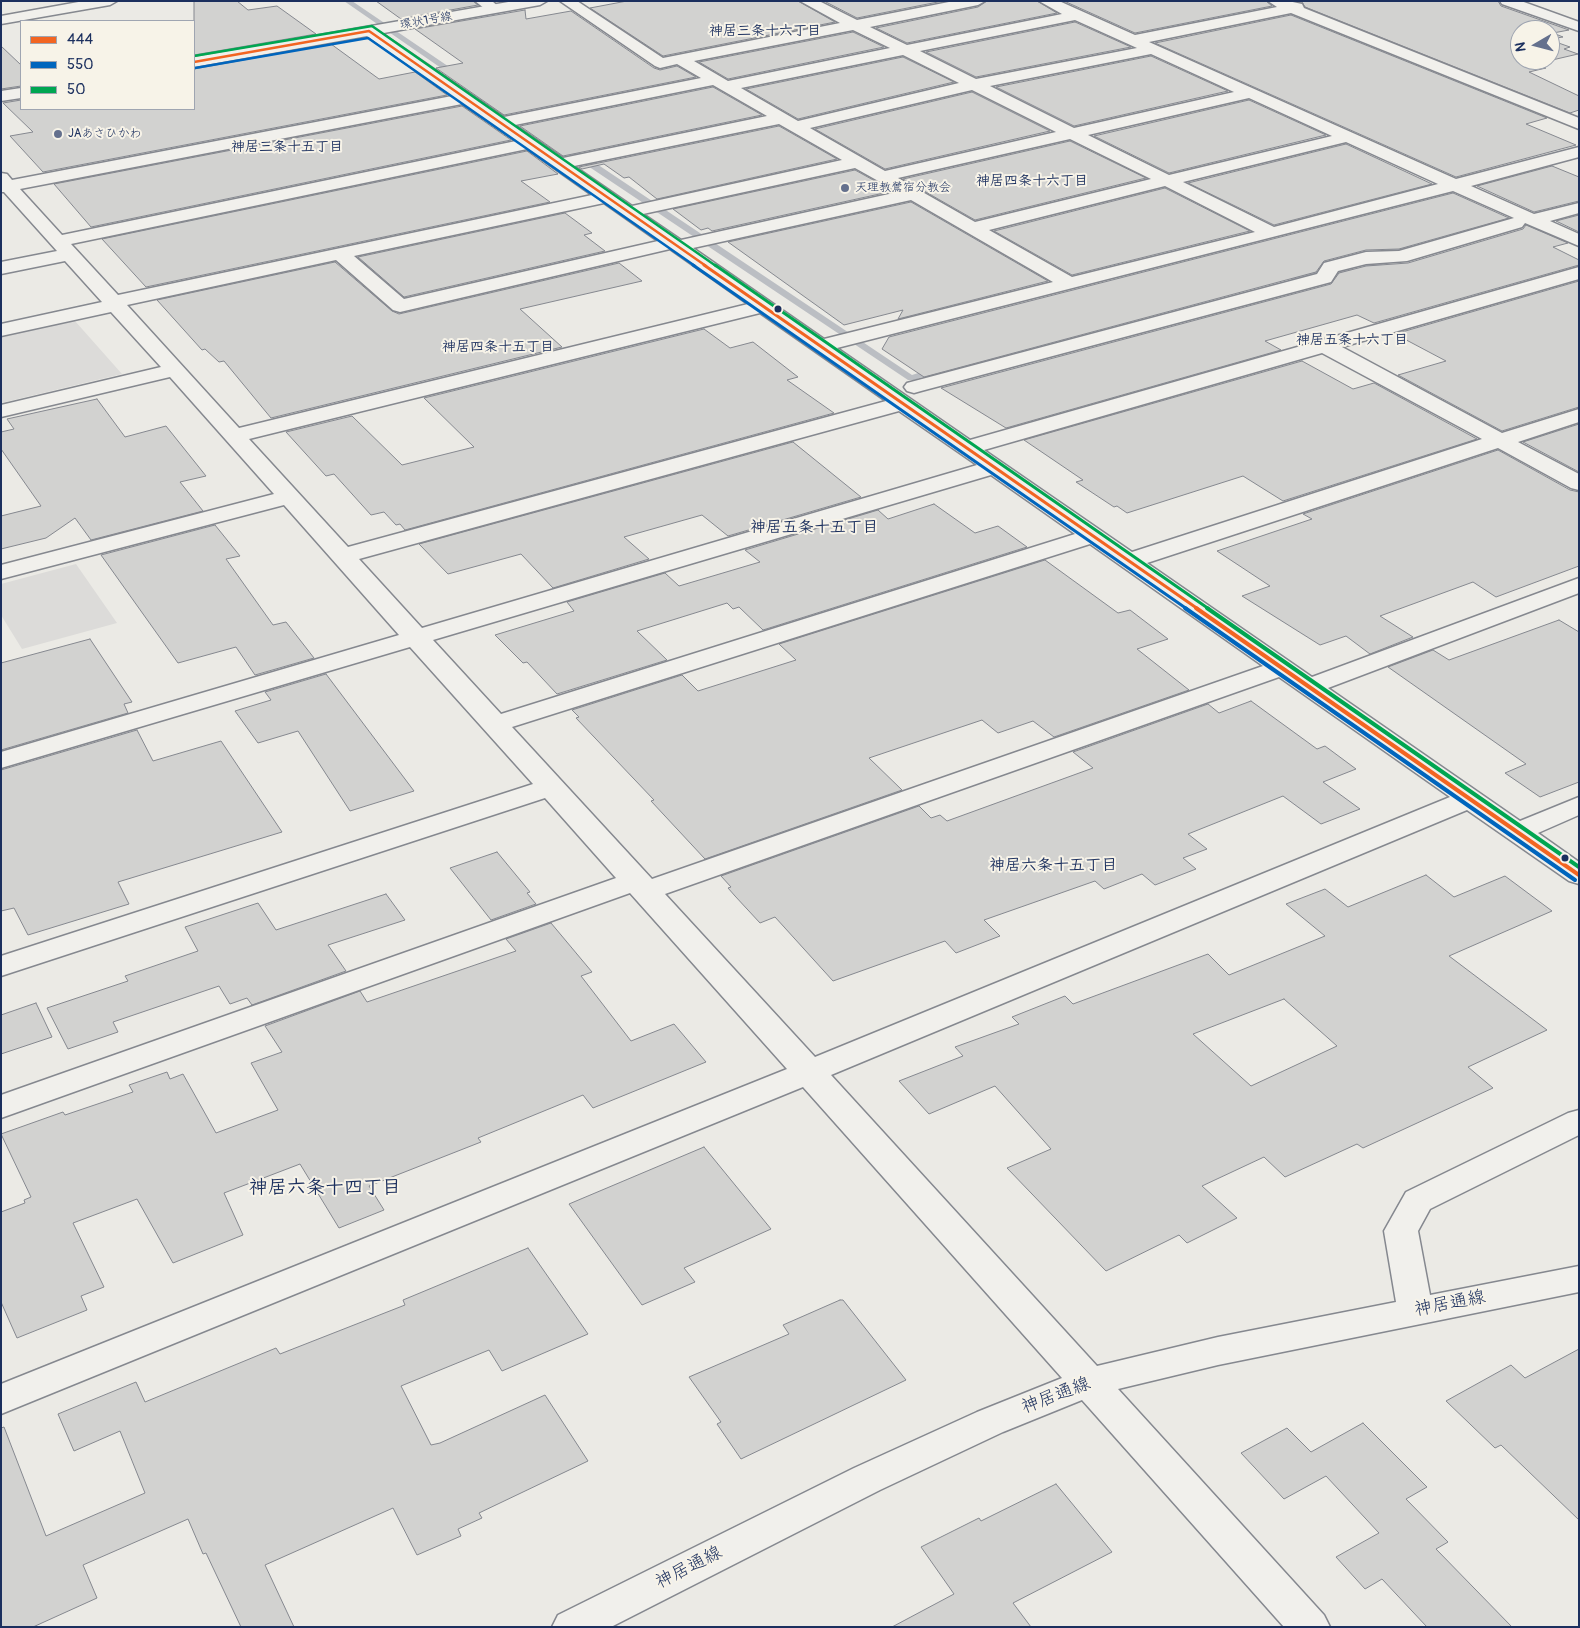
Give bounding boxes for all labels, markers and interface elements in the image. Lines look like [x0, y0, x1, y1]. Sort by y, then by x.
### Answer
street label: 環状1号線 [399, 9, 453, 33]
legend [20, 20, 195, 110]
north arrow [1510, 20, 1560, 70]
district label: 神居三条十六丁目 [709, 23, 821, 39]
text: 444 [67, 30, 93, 49]
text: N [1512, 41, 1530, 53]
text: 550 [67, 55, 94, 74]
text: 50 [67, 80, 85, 99]
place label: JAあさひかわ [68, 127, 142, 141]
marker: JAあさひかわ [52, 128, 64, 140]
district label: 神居三条十五丁目 [231, 139, 343, 155]
district label: 神居四条十六丁目 [976, 173, 1088, 189]
place label: 天理教鶯宿分教会 [855, 181, 951, 195]
marker: 天理教鶯宿分教会 [839, 182, 851, 194]
unlabelled marker [773, 304, 783, 314]
district label: 神居五条十六丁目 [1296, 332, 1408, 348]
district label: 神居四条十五丁目 [442, 339, 554, 355]
district label: 神居五条十五丁目 [750, 518, 878, 538]
unlabelled marker [1560, 853, 1570, 863]
district label: 神居六条十五丁目 [989, 856, 1117, 876]
district label: 神居六条十四丁目 [249, 1177, 401, 1199]
street label: 神居通線 [1413, 1287, 1487, 1321]
street label: 神居通線 [1019, 1373, 1093, 1419]
street label: 神居通線 [652, 1542, 726, 1594]

